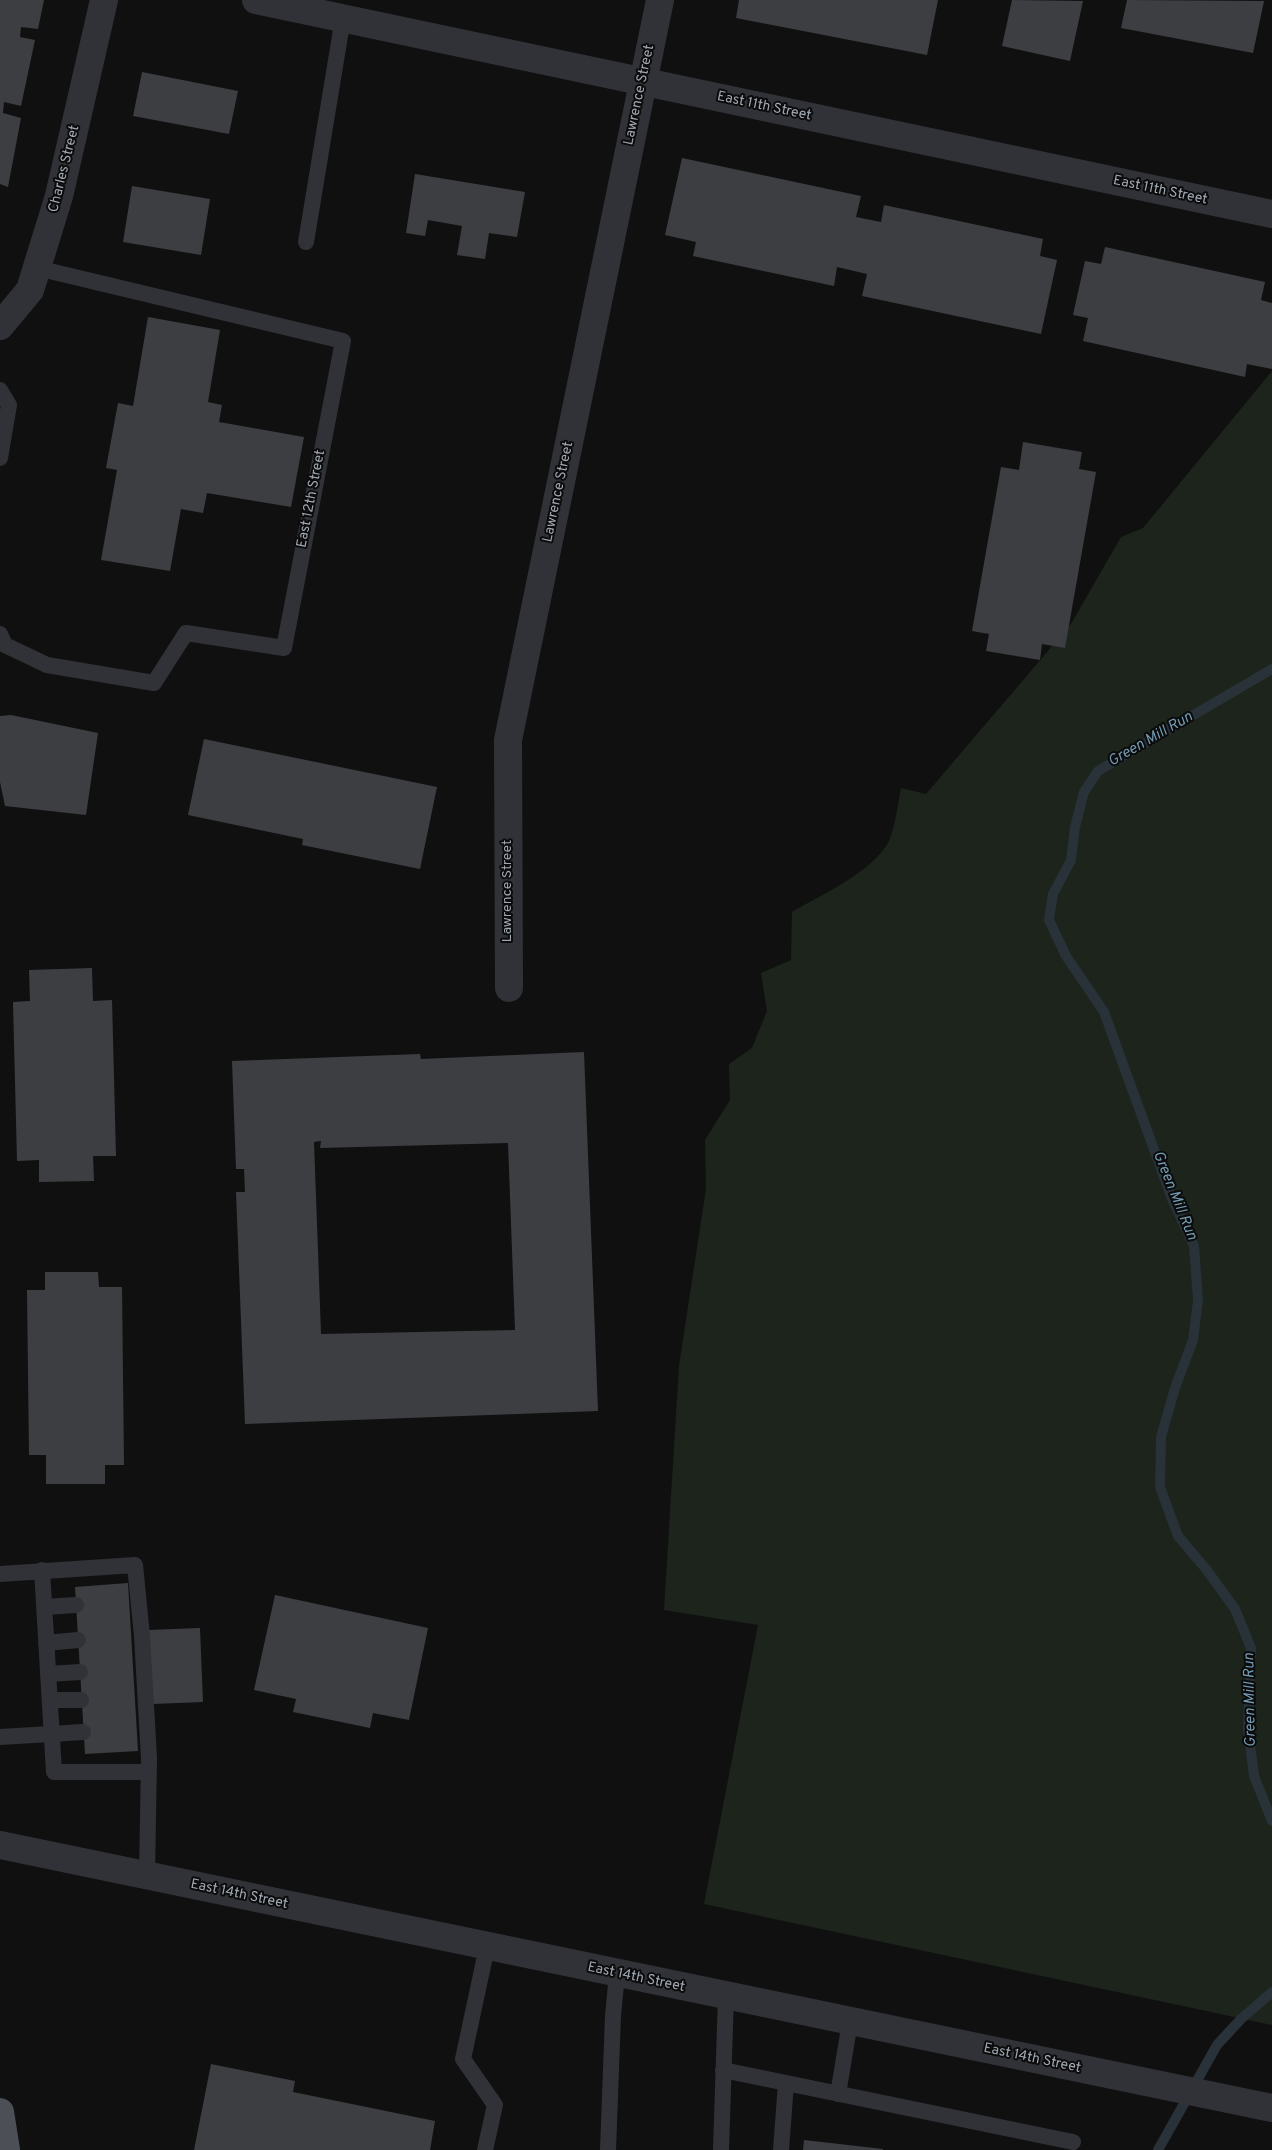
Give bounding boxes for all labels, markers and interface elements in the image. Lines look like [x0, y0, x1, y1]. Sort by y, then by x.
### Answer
street label: Lawrence Street [621, 43, 659, 147]
street label: East 11th Street [715, 89, 813, 125]
street label: Charles Street [46, 124, 84, 214]
street label: East 11th Street [1111, 173, 1209, 209]
street label: Lawrence Street [540, 440, 578, 544]
street label: East 12th Street [294, 449, 330, 549]
water label: Green Mill Run [1106, 709, 1196, 771]
street label: Lawrence Street [500, 840, 516, 942]
water label: Green Mill Run [1148, 1149, 1200, 1243]
water label: Green Mill Run [1241, 1653, 1261, 1747]
street label: East 14th Street [189, 1876, 289, 1914]
street label: East 14th Street [586, 1959, 686, 1997]
street label: East 14th Street [982, 2040, 1082, 2078]

